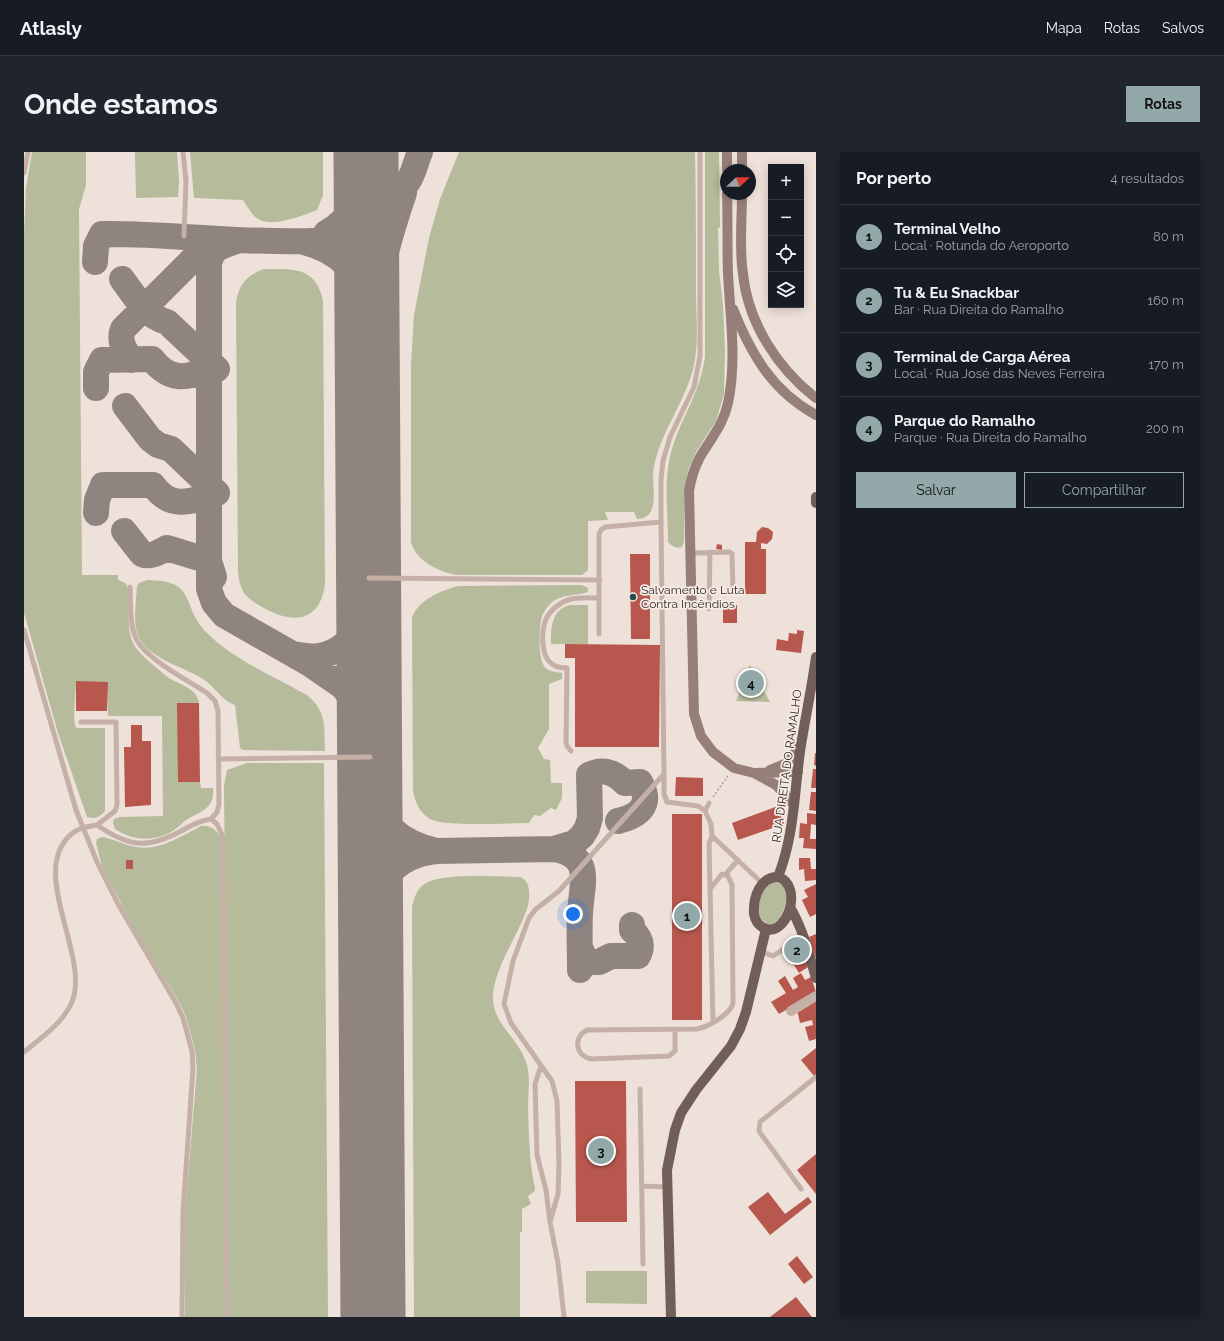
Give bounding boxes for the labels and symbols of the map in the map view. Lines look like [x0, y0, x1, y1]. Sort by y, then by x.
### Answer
north arrow [720, 164, 756, 200]
place label: Salvamento e Luta Contra Incêndios [641, 583, 745, 611]
marker: Salvamento e Luta Contra Incêndios [628, 592, 638, 602]
pin: 4 [738, 668, 764, 698]
street label: RUA DIREITA DO RAMALHO [769, 689, 805, 843]
pin: 1 [674, 901, 700, 931]
your location [563, 904, 583, 924]
pin: 2 [784, 935, 810, 965]
pin: 3 [588, 1136, 614, 1166]

